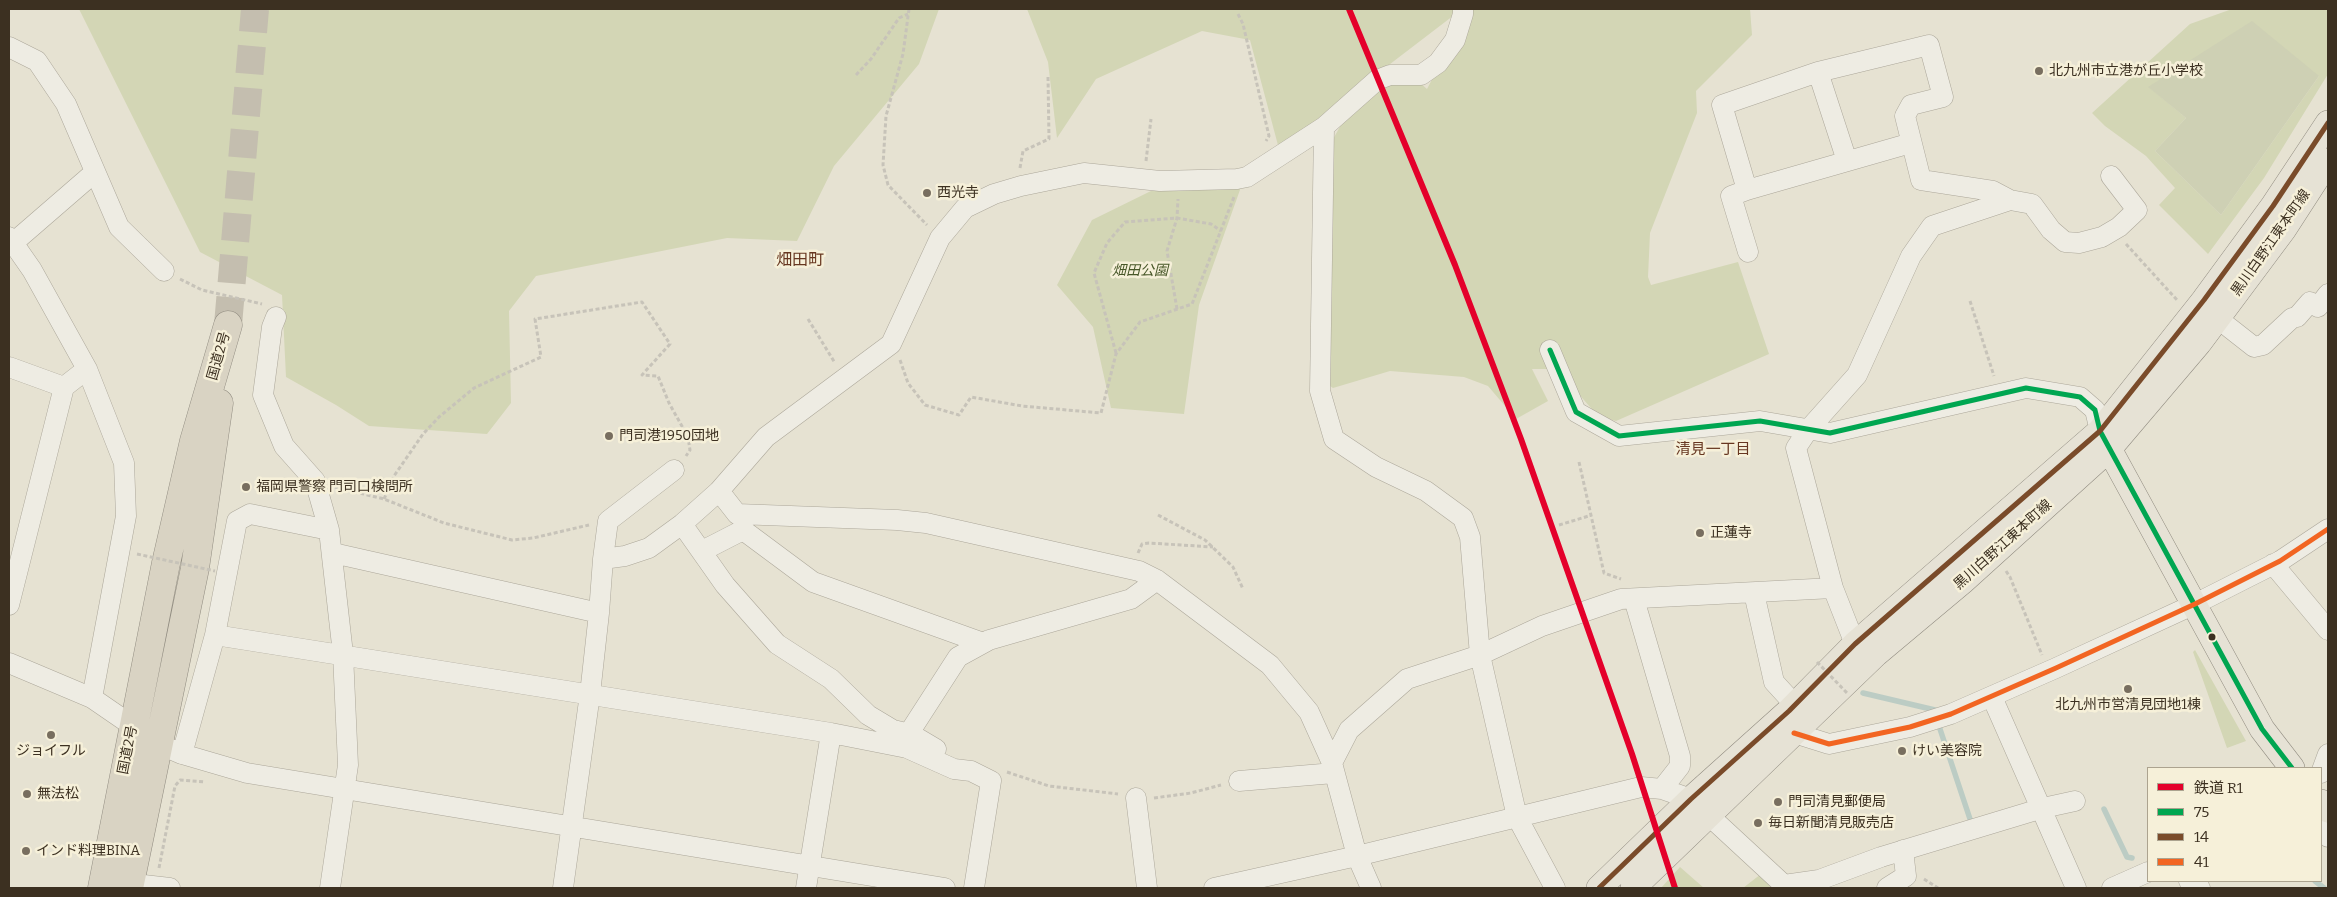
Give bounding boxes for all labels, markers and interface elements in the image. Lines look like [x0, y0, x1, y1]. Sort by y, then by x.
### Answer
place label: 北九州市立港が丘小学校 [2049, 63, 2203, 79]
marker: 北九州市立港が丘小学校 [2033, 65, 2045, 77]
place label: 西光寺 [937, 185, 979, 201]
marker: 西光寺 [921, 187, 933, 199]
street label: 黒川白野江東本町線 [2228, 187, 2314, 299]
district label: 畑田町 [776, 251, 824, 271]
park label: 畑田公園 [1112, 263, 1168, 279]
street label: 国道2号 [204, 330, 234, 382]
place label: 門司港1950団地 [619, 428, 719, 444]
marker: 門司港1950団地 [603, 430, 615, 442]
district label: 清見一丁目 [1676, 441, 1750, 459]
place label: 福岡県警察 門司口検問所 [256, 479, 413, 495]
marker: 福岡県警察 門司口検問所 [240, 481, 252, 493]
street label: 黒川白野江東本町線 [1951, 497, 2055, 593]
place label: 正蓮寺 [1710, 525, 1752, 541]
marker: 正蓮寺 [1694, 527, 1706, 539]
unlabelled marker [2207, 632, 2217, 642]
marker: 北九州市営清見団地1棟 [2122, 683, 2134, 695]
place label: 北九州市営清見団地1棟 [2055, 697, 2201, 713]
street label: 国道2号 [115, 724, 141, 776]
marker: ジョイフル [45, 729, 57, 741]
place label: ジョイフル [16, 743, 86, 759]
place label: けい美容院 [1912, 743, 1982, 759]
marker: けい美容院 [1896, 745, 1908, 757]
legend [2147, 767, 2322, 882]
text: 鉄道 R1 [2194, 779, 2243, 797]
place label: 無法松 [37, 786, 79, 802]
marker: 無法松 [21, 788, 33, 800]
place label: 門司清見郵便局 [1788, 794, 1886, 810]
marker: 門司清見郵便局 [1772, 796, 1784, 808]
text: 75 [2194, 803, 2209, 821]
place label: 毎日新聞清見販売店 [1768, 815, 1894, 831]
marker: 毎日新聞清見販売店 [1752, 817, 1764, 829]
text: 14 [2194, 828, 2209, 846]
place label: インド料理BINA [36, 843, 140, 859]
marker: インド料理BINA [20, 845, 32, 857]
text: 41 [2194, 853, 2209, 871]

